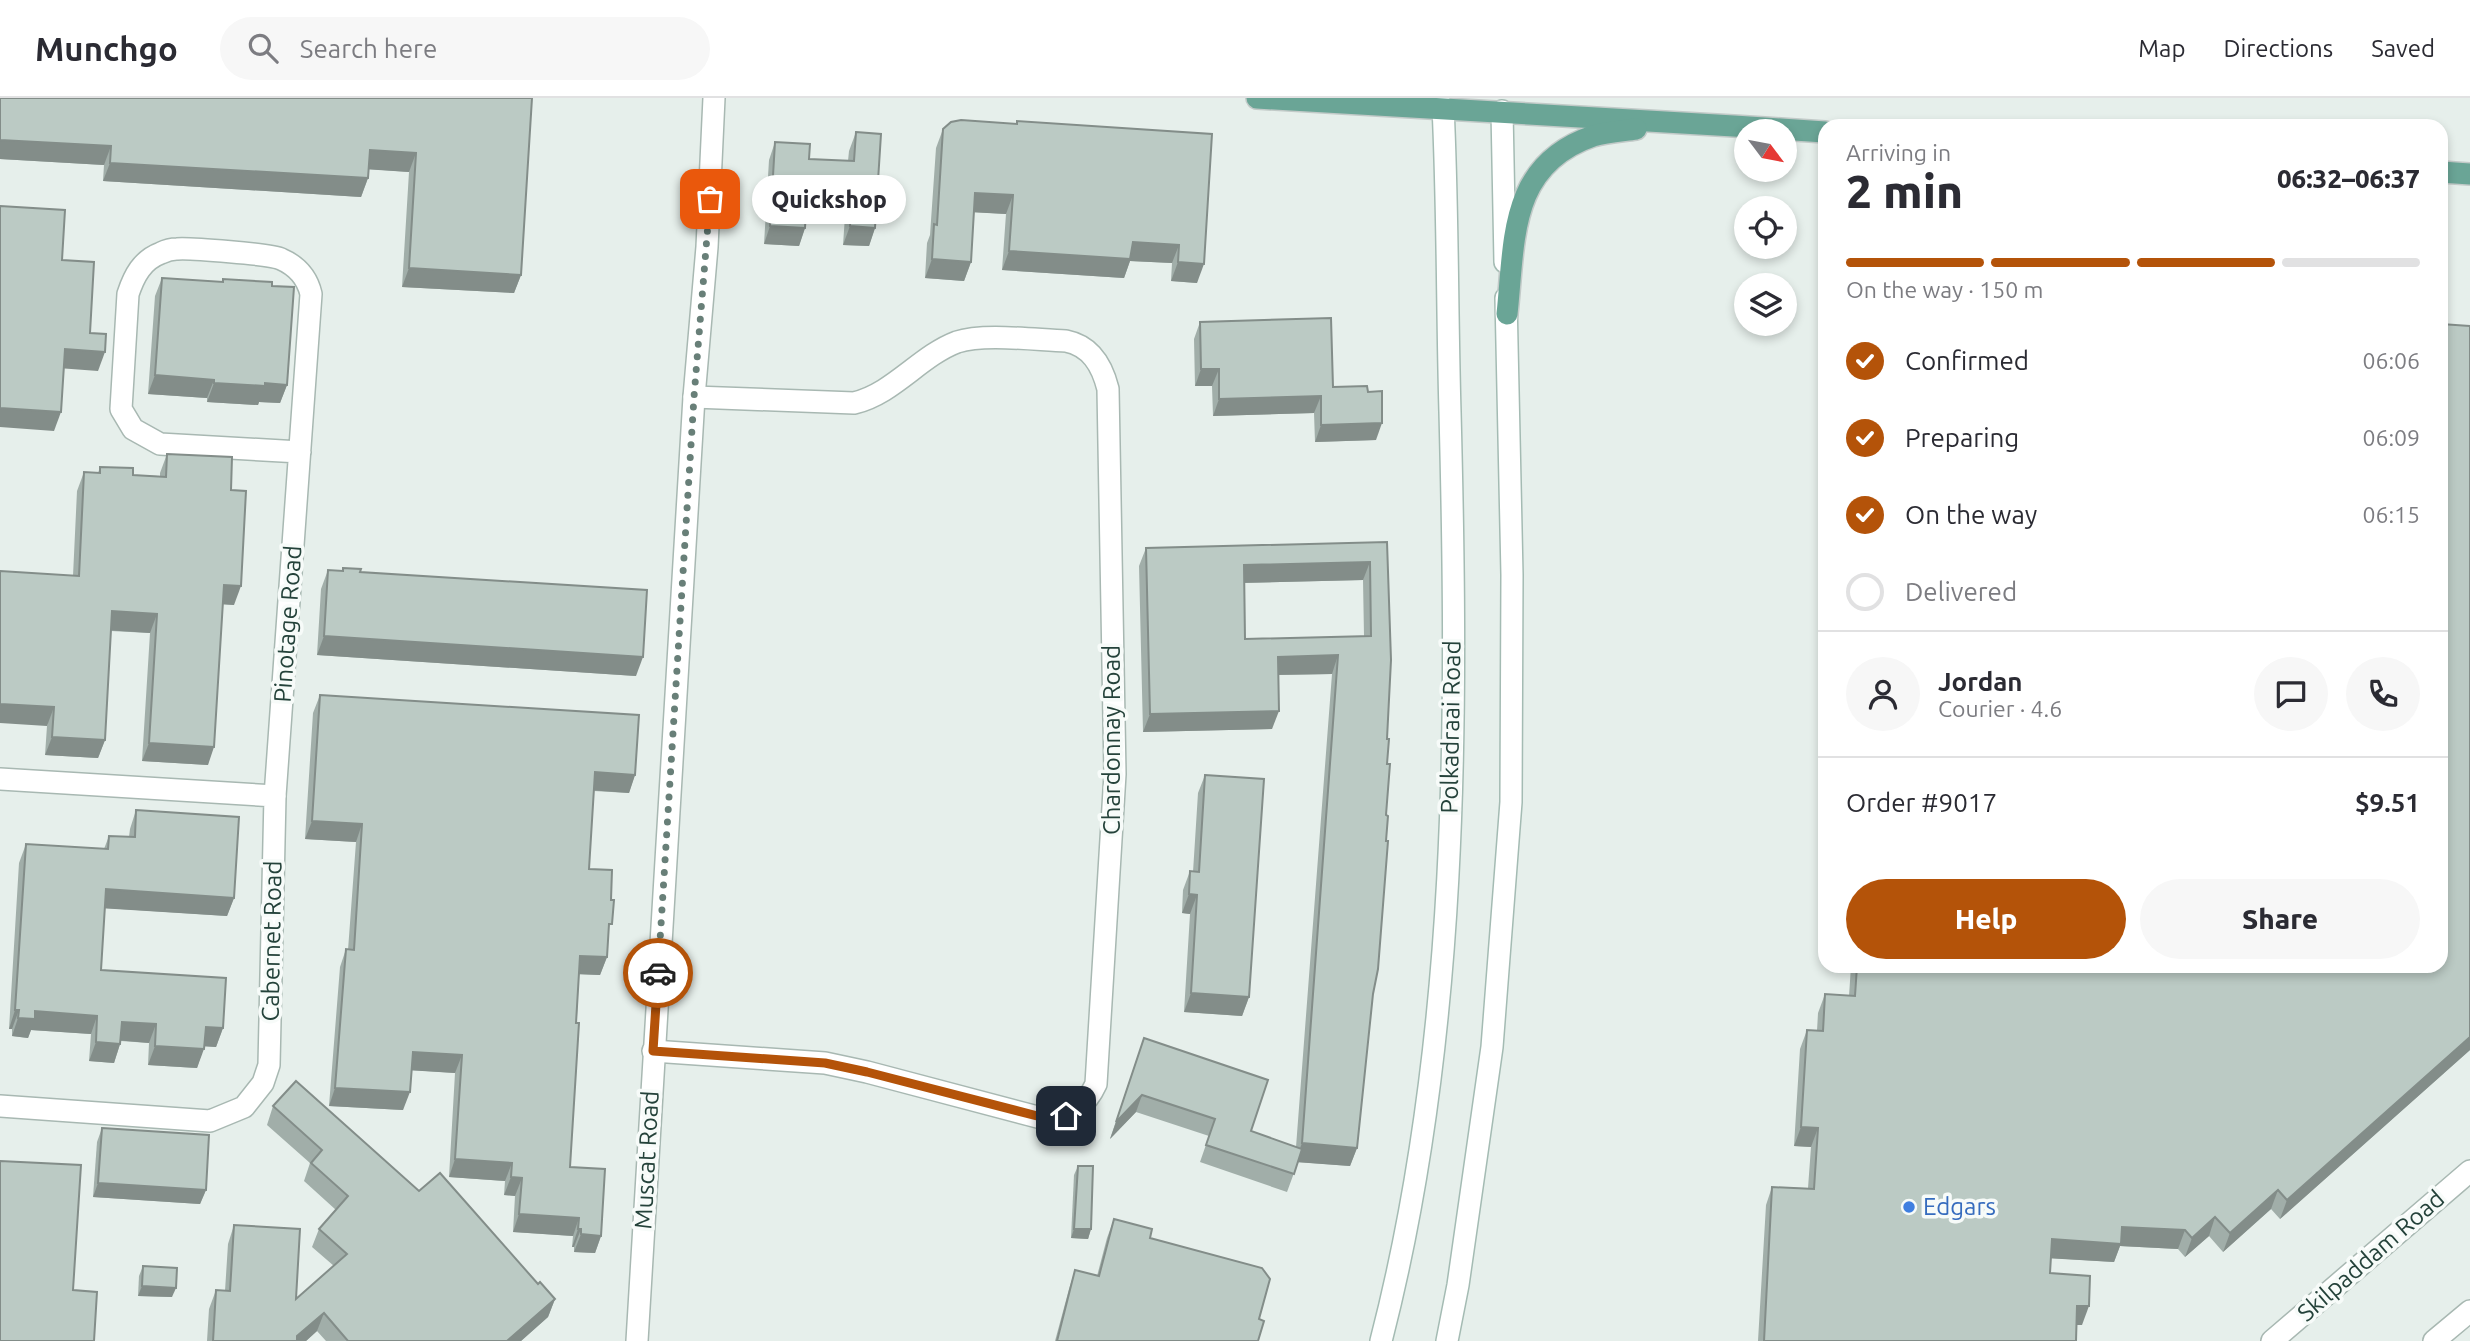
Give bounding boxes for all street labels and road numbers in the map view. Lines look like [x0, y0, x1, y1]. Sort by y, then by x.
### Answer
street label: Pinotage Road [269, 544, 306, 703]
street label: Polkadraai Road [1435, 640, 1466, 814]
street label: Chardonnay Road [1098, 645, 1125, 835]
street label: Cabernet Road [257, 860, 286, 1022]
street label: Muscat Road [629, 1090, 664, 1230]
street label: Skilpaddam Road [2292, 1185, 2449, 1327]

